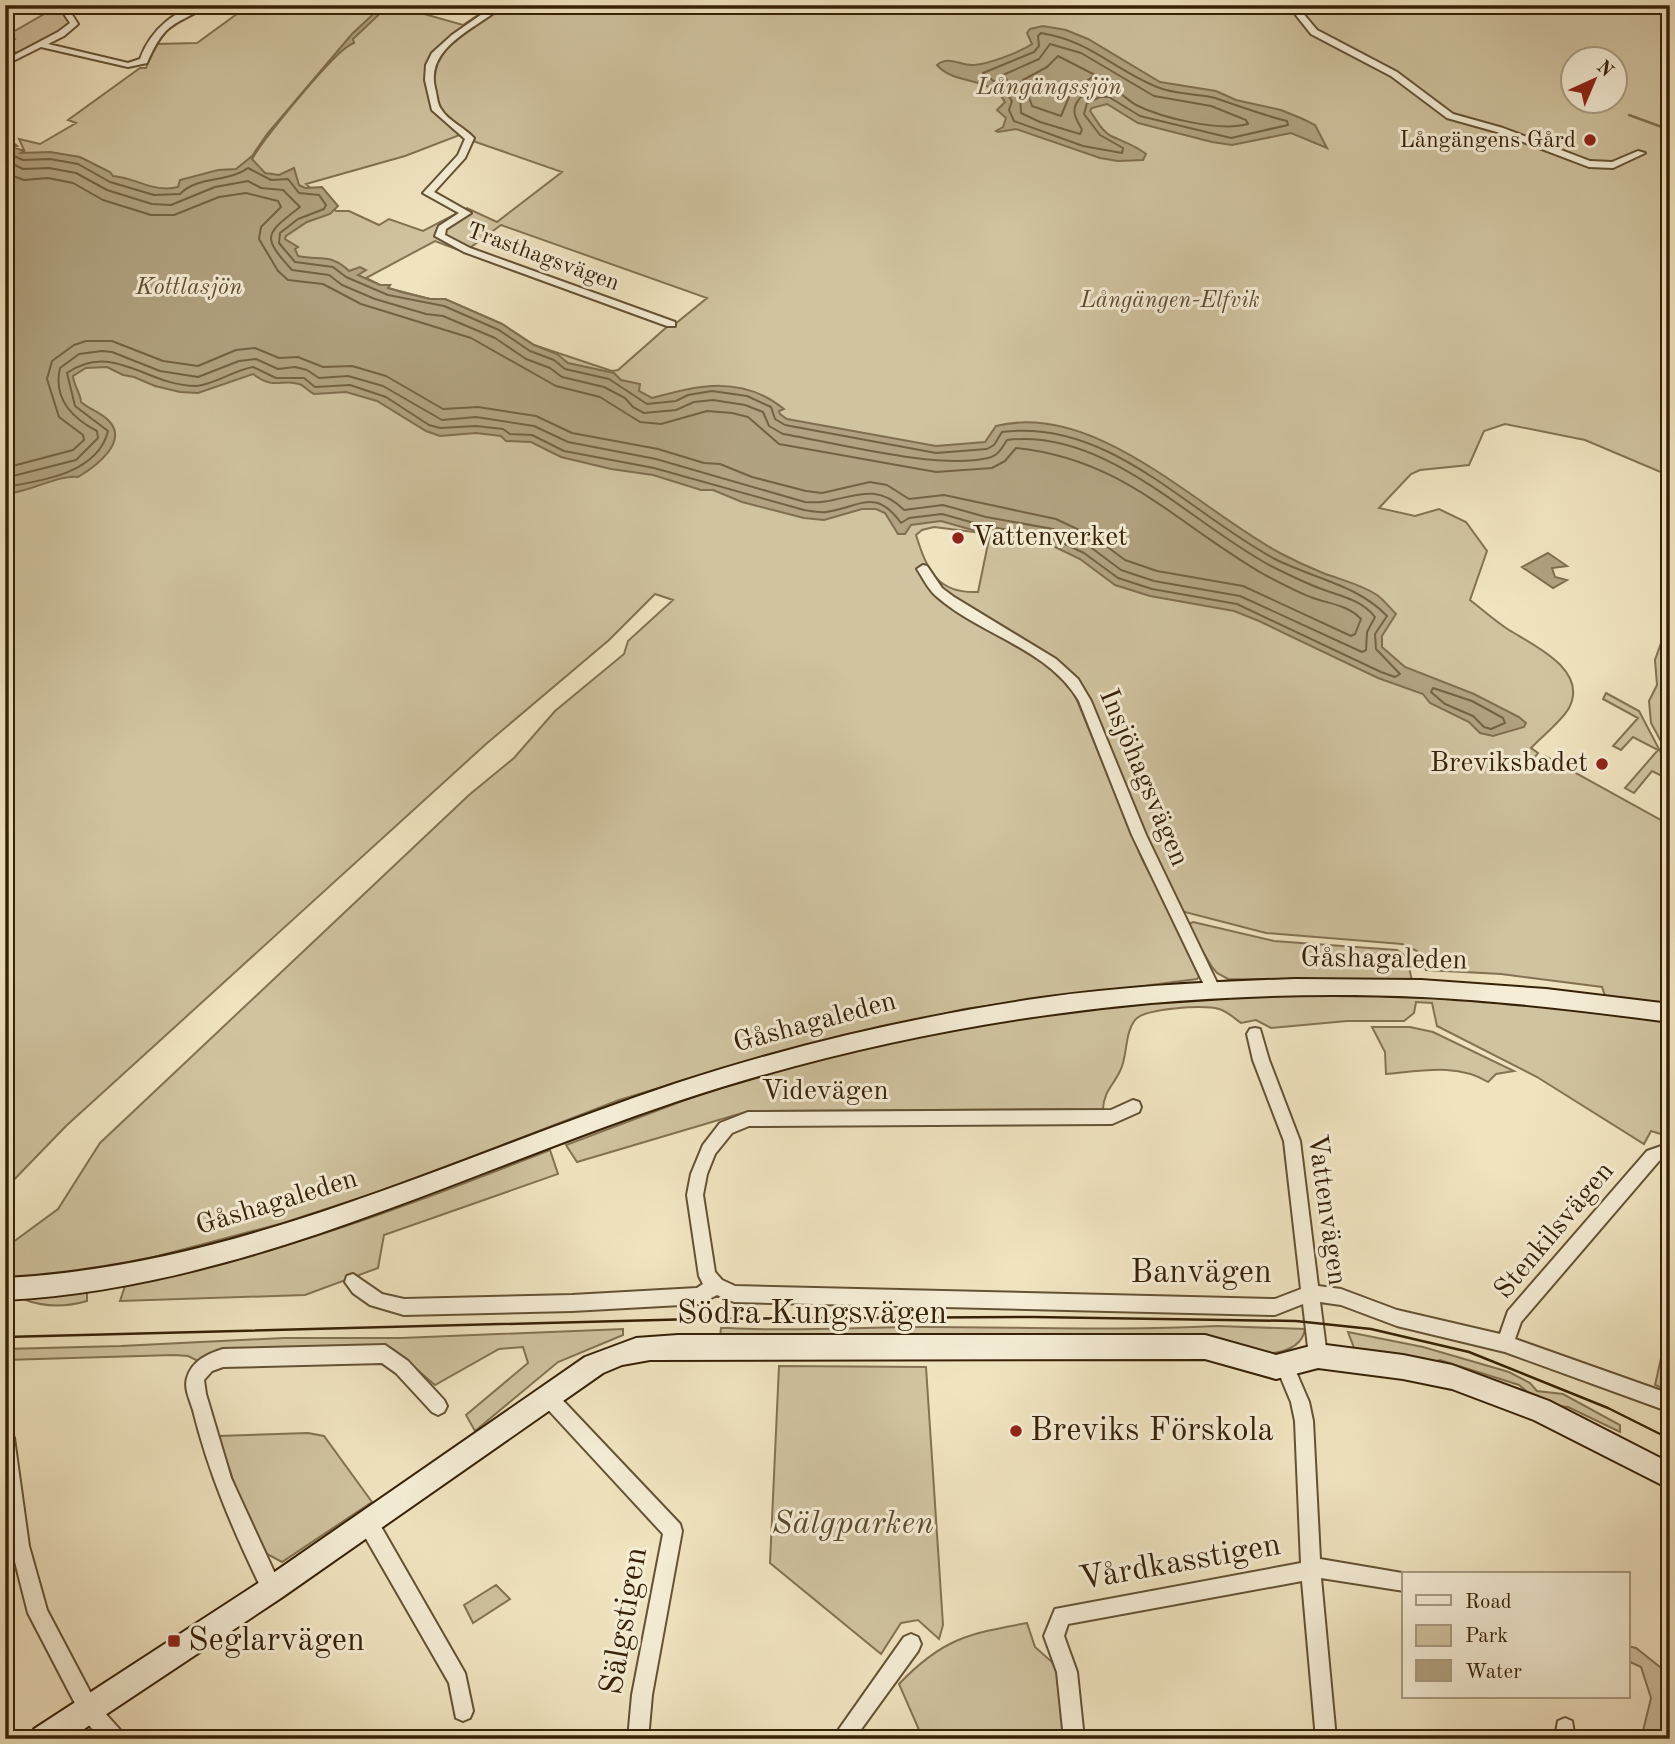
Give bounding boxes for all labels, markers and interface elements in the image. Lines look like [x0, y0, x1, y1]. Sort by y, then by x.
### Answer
north arrow [1560, 46, 1630, 116]
text: N [1592, 58, 1616, 82]
water label: Långängssjön [975, 76, 1122, 100]
place label: Långängens Gård [1399, 129, 1576, 152]
marker: Långängens Gård [1582, 132, 1598, 148]
street label: Trasthagsvägen [464, 219, 622, 295]
water label: Kottlasjön [134, 276, 243, 300]
park label: Långängen-Elfvik [1079, 289, 1260, 313]
place label: Vattenverket [972, 524, 1128, 552]
marker: Vattenverket [950, 530, 966, 546]
street label: Insjöhagsvägen [1093, 685, 1193, 871]
place label: Breviksbadet [1430, 750, 1588, 778]
marker: Breviksbadet [1594, 756, 1610, 772]
street label: Gåshagaleden [1300, 945, 1468, 975]
street label: Gåshagaleden [731, 988, 899, 1058]
street label: Videvägen [761, 1078, 889, 1106]
street label: Vattenvägen [1302, 1132, 1350, 1288]
street label: Stenkilsvägen [1490, 1157, 1620, 1305]
street label: Gåshagaleden [193, 1165, 361, 1241]
street label: Banvägen [1130, 1257, 1272, 1290]
street label: Södra Kungsvägen [677, 1298, 947, 1331]
place label: Breviks Förskola [1030, 1415, 1274, 1448]
marker: Breviks Förskola [1008, 1423, 1024, 1439]
park label: Sälgparken [772, 1508, 934, 1541]
street label: Vårdkasstigen [1077, 1529, 1283, 1597]
street label: Sälgstigen [596, 1545, 654, 1697]
legend [1402, 1572, 1630, 1698]
text: Road [1465, 1592, 1512, 1613]
place label: Seglarvägen [188, 1625, 365, 1658]
text: Park [1465, 1626, 1508, 1647]
marker: Seglarvägen [166, 1633, 182, 1649]
text: Water [1465, 1662, 1522, 1683]

